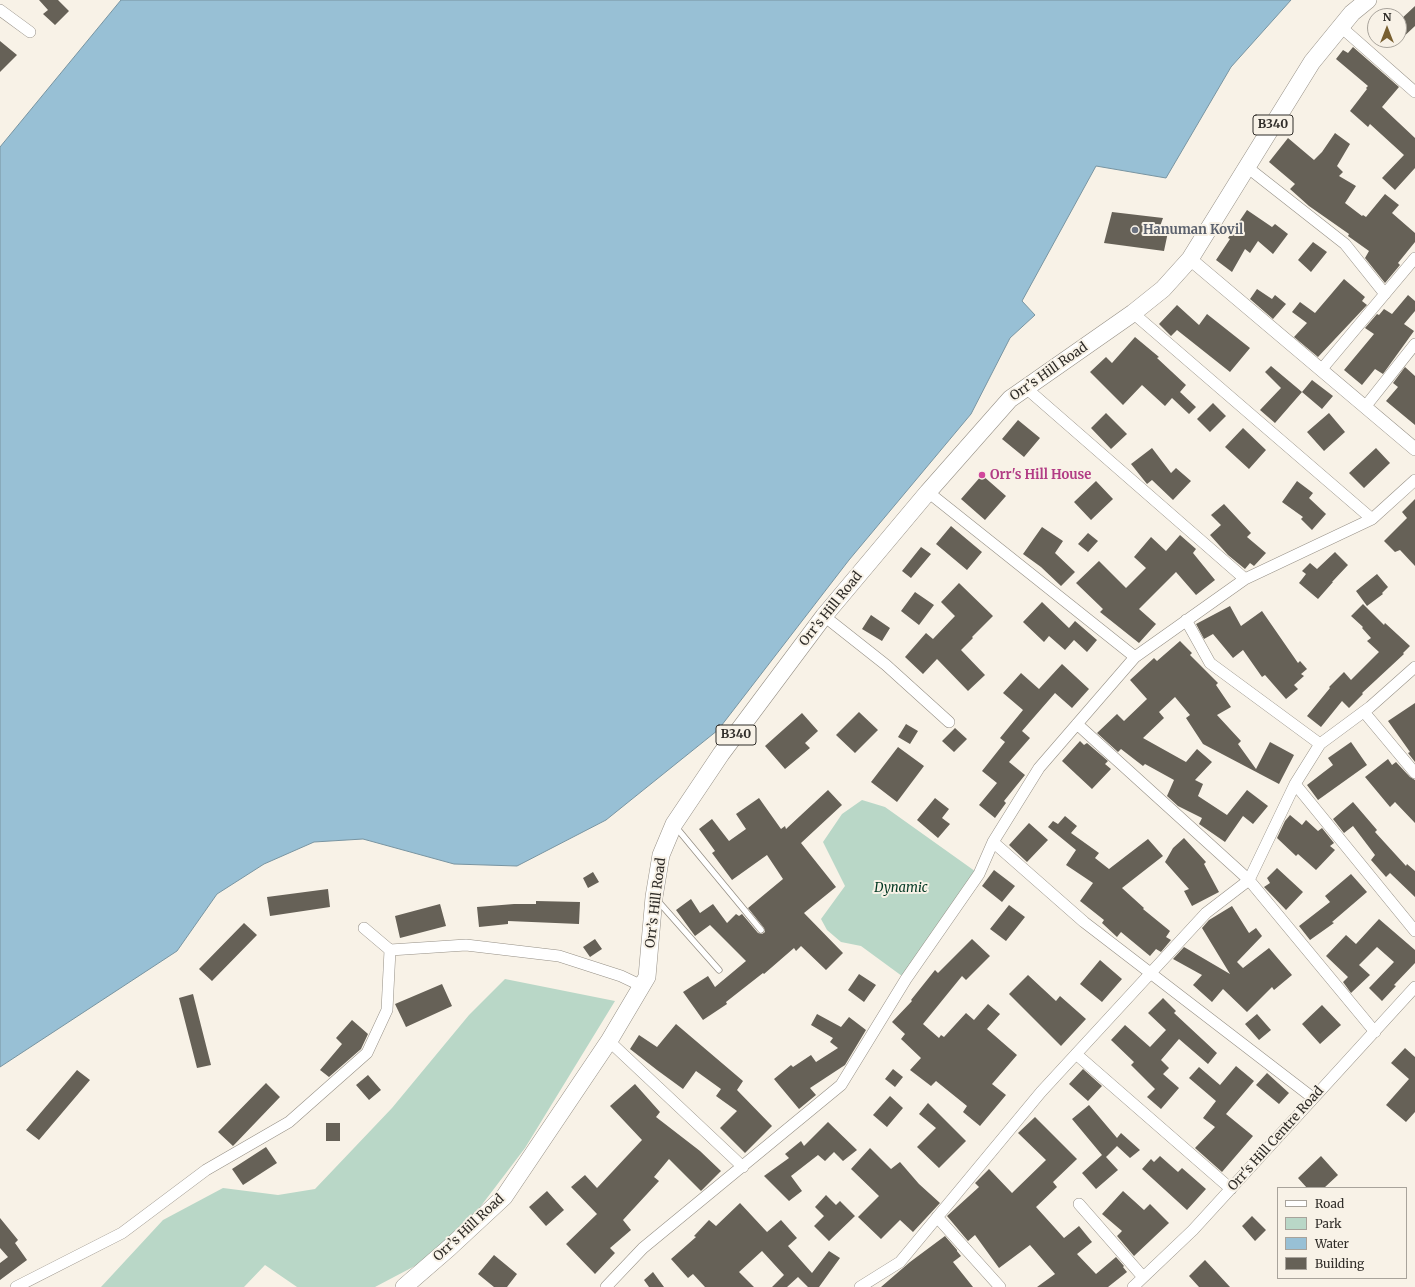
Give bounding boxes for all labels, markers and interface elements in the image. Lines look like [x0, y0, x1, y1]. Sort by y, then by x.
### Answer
north arrow [1367, 8, 1407, 48]
text: N [1383, 10, 1391, 24]
road number: B340 [1253, 115, 1293, 135]
place label: Hanuman Kovil [1143, 222, 1243, 238]
marker: Hanuman Kovil [1130, 225, 1140, 235]
street label: Orr’s Hill Road [1007, 340, 1091, 404]
place label: Orr's Hill House [990, 467, 1091, 483]
marker: Orr's Hill House [977, 470, 987, 480]
street label: Orr’s Hill Road [796, 569, 866, 649]
road number: B340 [716, 725, 756, 745]
street label: Orr’s Hill Road [643, 857, 669, 949]
park label: Dynamic [874, 880, 928, 896]
street label: Orr's Hill Centre Road [1225, 1084, 1327, 1194]
legend [1277, 1187, 1407, 1279]
street label: Orr’s Hill Road [430, 1191, 508, 1265]
text: Road [1315, 1196, 1344, 1211]
text: Park [1315, 1216, 1342, 1231]
text: Water [1315, 1236, 1349, 1251]
text: Building [1315, 1256, 1364, 1271]

